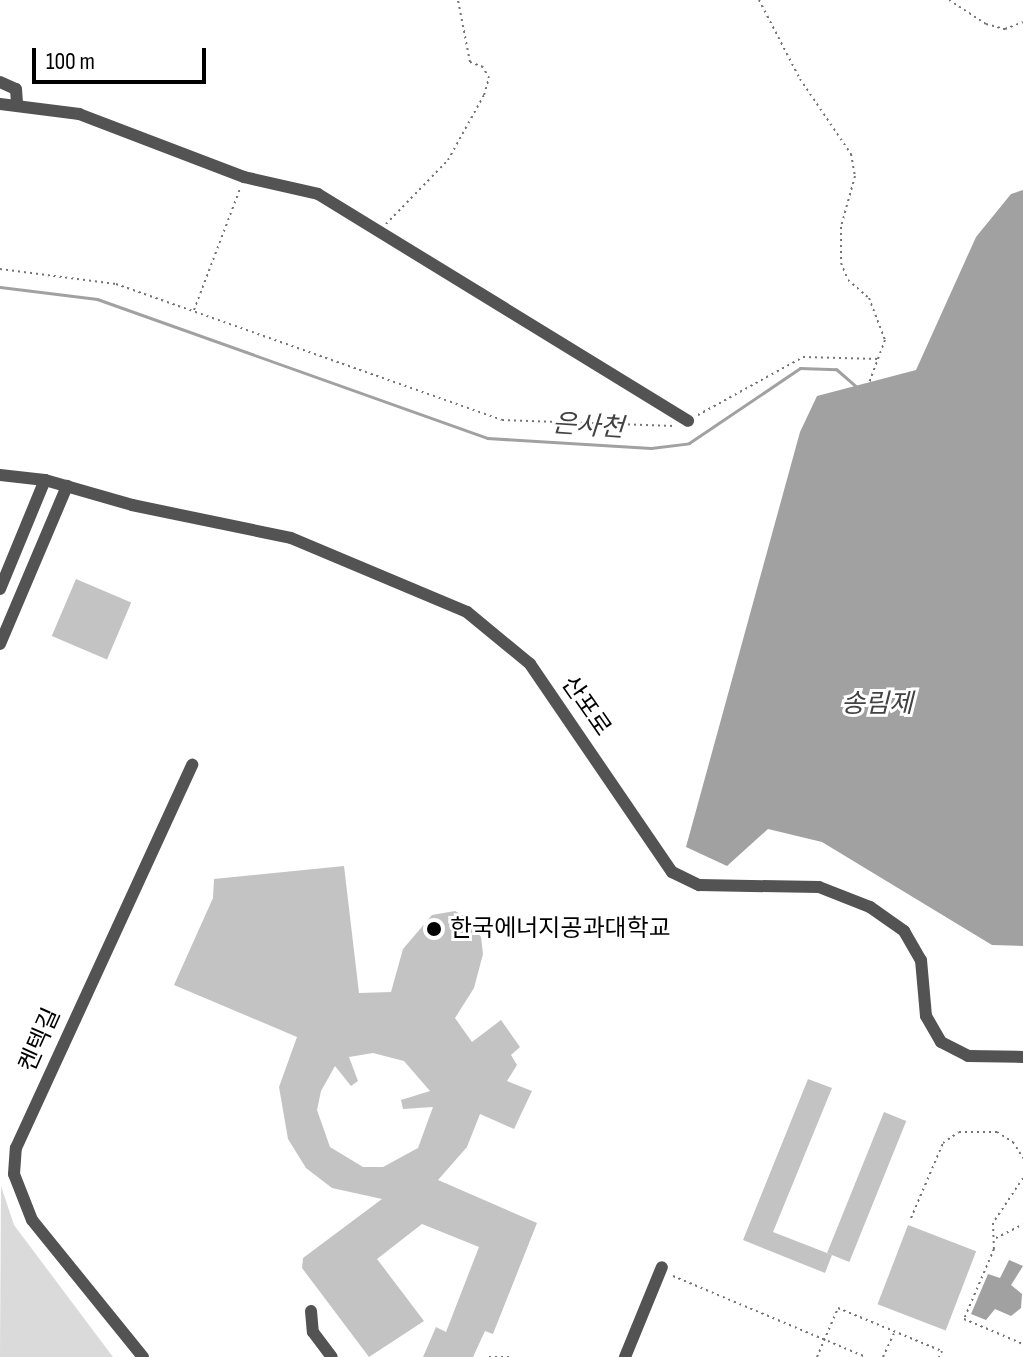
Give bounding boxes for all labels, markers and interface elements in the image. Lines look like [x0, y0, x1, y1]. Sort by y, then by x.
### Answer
scale bar [36, 32, 210, 82]
text: 100 m [46, 47, 95, 76]
water label: 은사천 [551, 409, 625, 445]
street label: 산포로 [555, 671, 617, 741]
water label: 송림제 [841, 689, 913, 721]
place label: 한국에너지공과대학교 [450, 915, 671, 943]
marker: 한국에너지공과대학교 [425, 920, 443, 938]
street label: 켄텍길 [13, 1004, 67, 1076]

